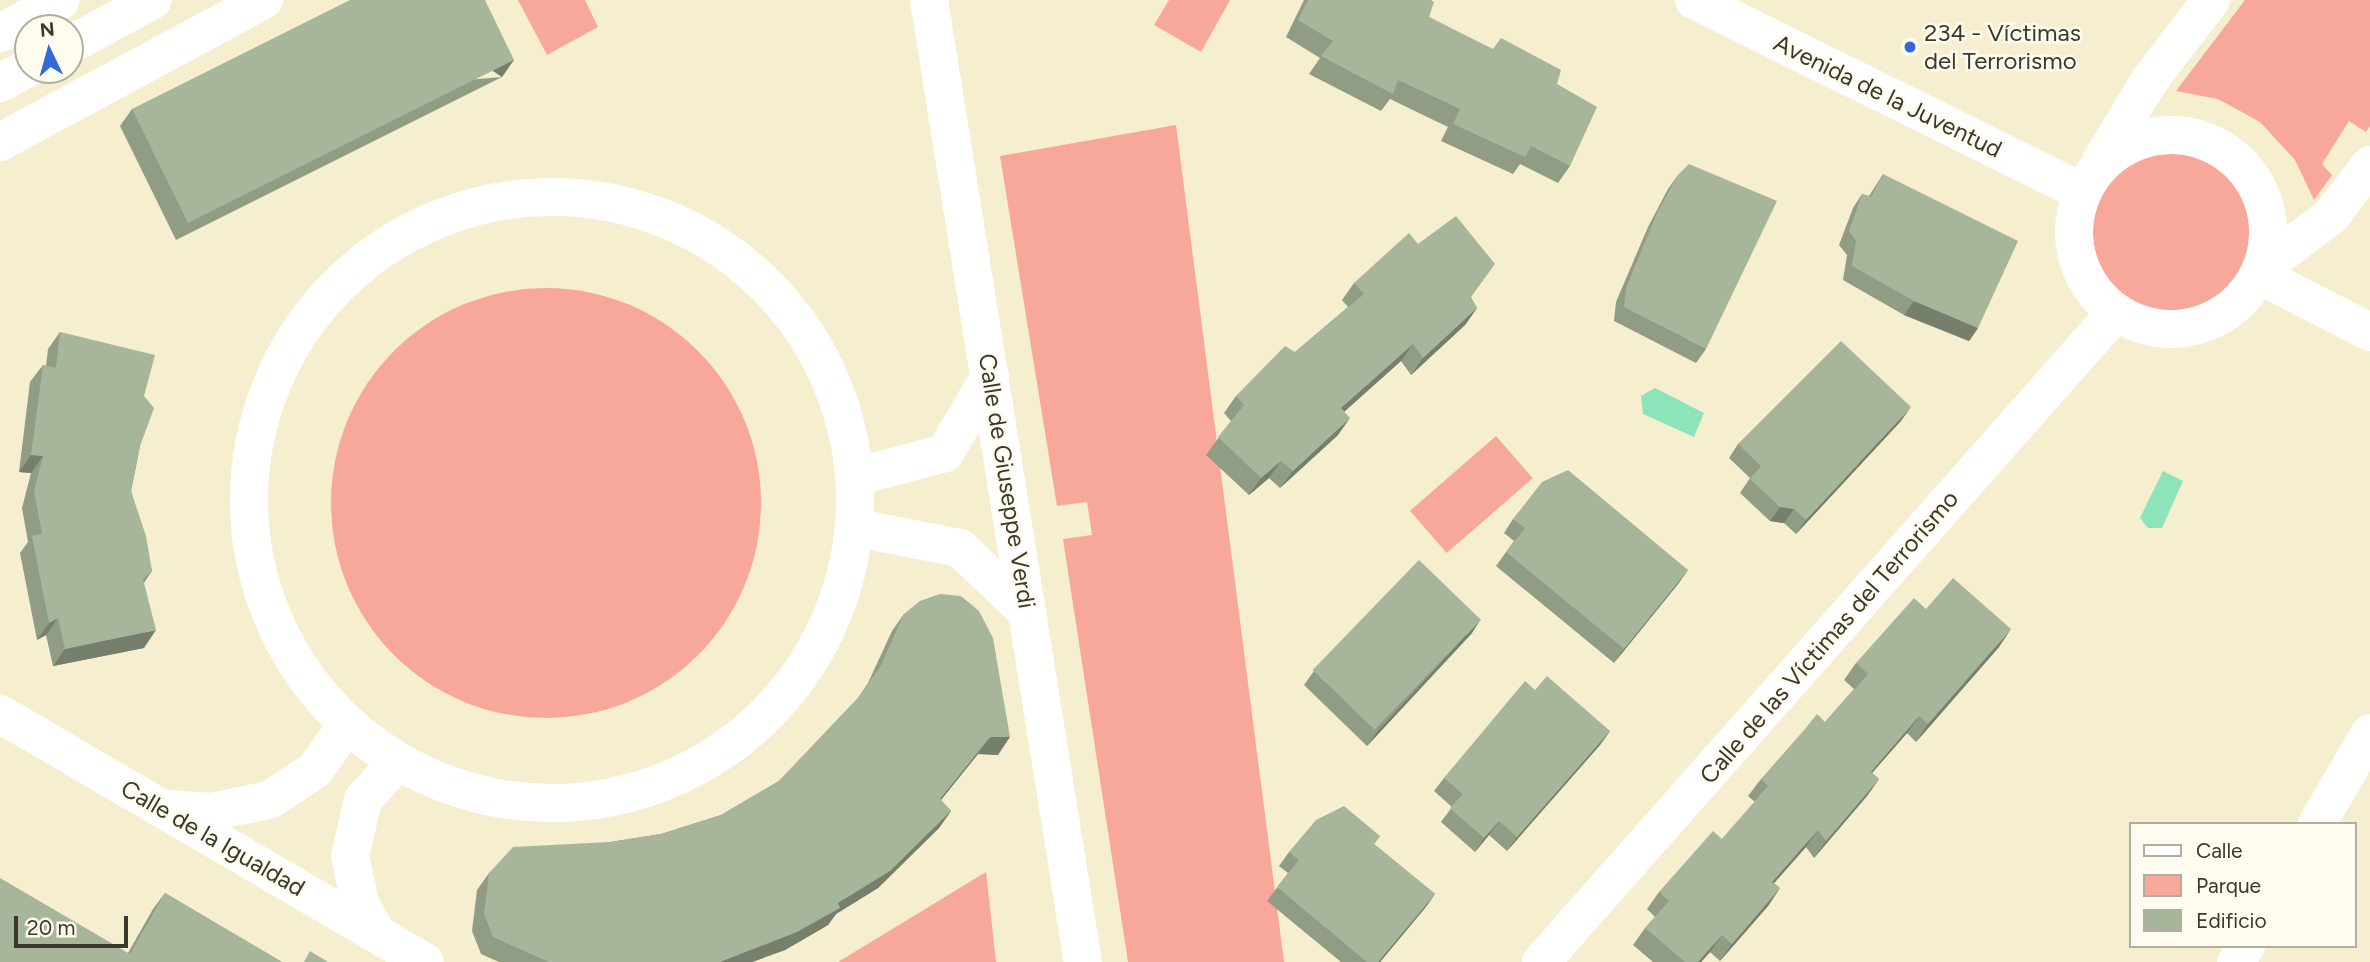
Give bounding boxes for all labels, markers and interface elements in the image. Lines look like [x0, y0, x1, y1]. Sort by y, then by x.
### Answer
north arrow [14, 14, 84, 84]
text: N [39, 17, 56, 42]
place label: 234 - Víctimas del Terrorismo [1924, 19, 2081, 75]
street label: Avenida de la Juventud [1769, 28, 2007, 164]
marker: 234 - Víctimas del Terrorismo [1902, 39, 1918, 55]
street label: Calle de Giuseppe Verdi [973, 352, 1041, 610]
street label: Calle de las Víctimas del Terrorismo [1694, 485, 1964, 789]
street label: Calle de la Igualdad [116, 774, 310, 902]
legend [2128, 822, 2356, 948]
text: Calle [2196, 838, 2243, 863]
text: Parque [2196, 873, 2261, 898]
scale bar [18, 902, 131, 946]
text: Edificio [2196, 908, 2267, 933]
text: 20 m [27, 915, 75, 940]

